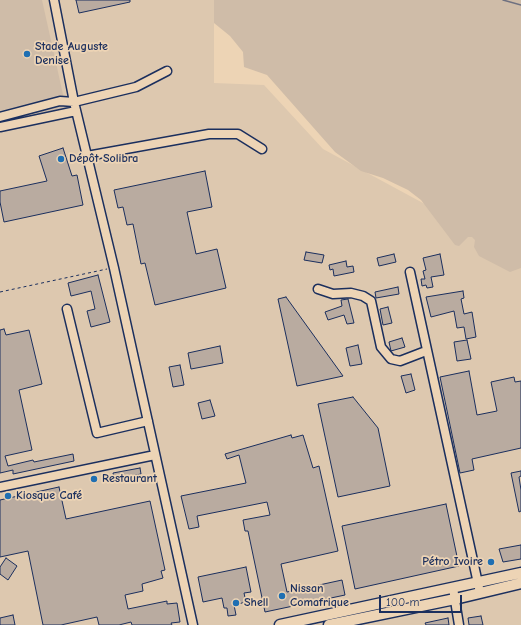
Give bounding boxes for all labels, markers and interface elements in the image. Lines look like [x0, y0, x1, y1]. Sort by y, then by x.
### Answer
place label: Stade Auguste Denise [35, 40, 108, 68]
marker: Stade Auguste Denise [22, 49, 32, 59]
place label: Dépôt Solibra [69, 152, 138, 166]
marker: Dépôt Solibra [56, 154, 66, 164]
place label: Restaurant [102, 472, 157, 486]
marker: Restaurant [89, 474, 99, 484]
place label: Kiosque Café [16, 489, 82, 503]
marker: Kiosque Café [3, 491, 13, 501]
place label: Pétro Ivoire [422, 555, 483, 569]
marker: Pétro Ivoire [486, 557, 496, 567]
place label: Nissan Comafrique [290, 582, 349, 610]
scale bar [381, 587, 464, 613]
marker: Nissan Comafrique [277, 591, 287, 601]
text: 100 m [386, 595, 419, 609]
place label: Shell [244, 596, 268, 610]
marker: Shell [231, 598, 241, 608]

